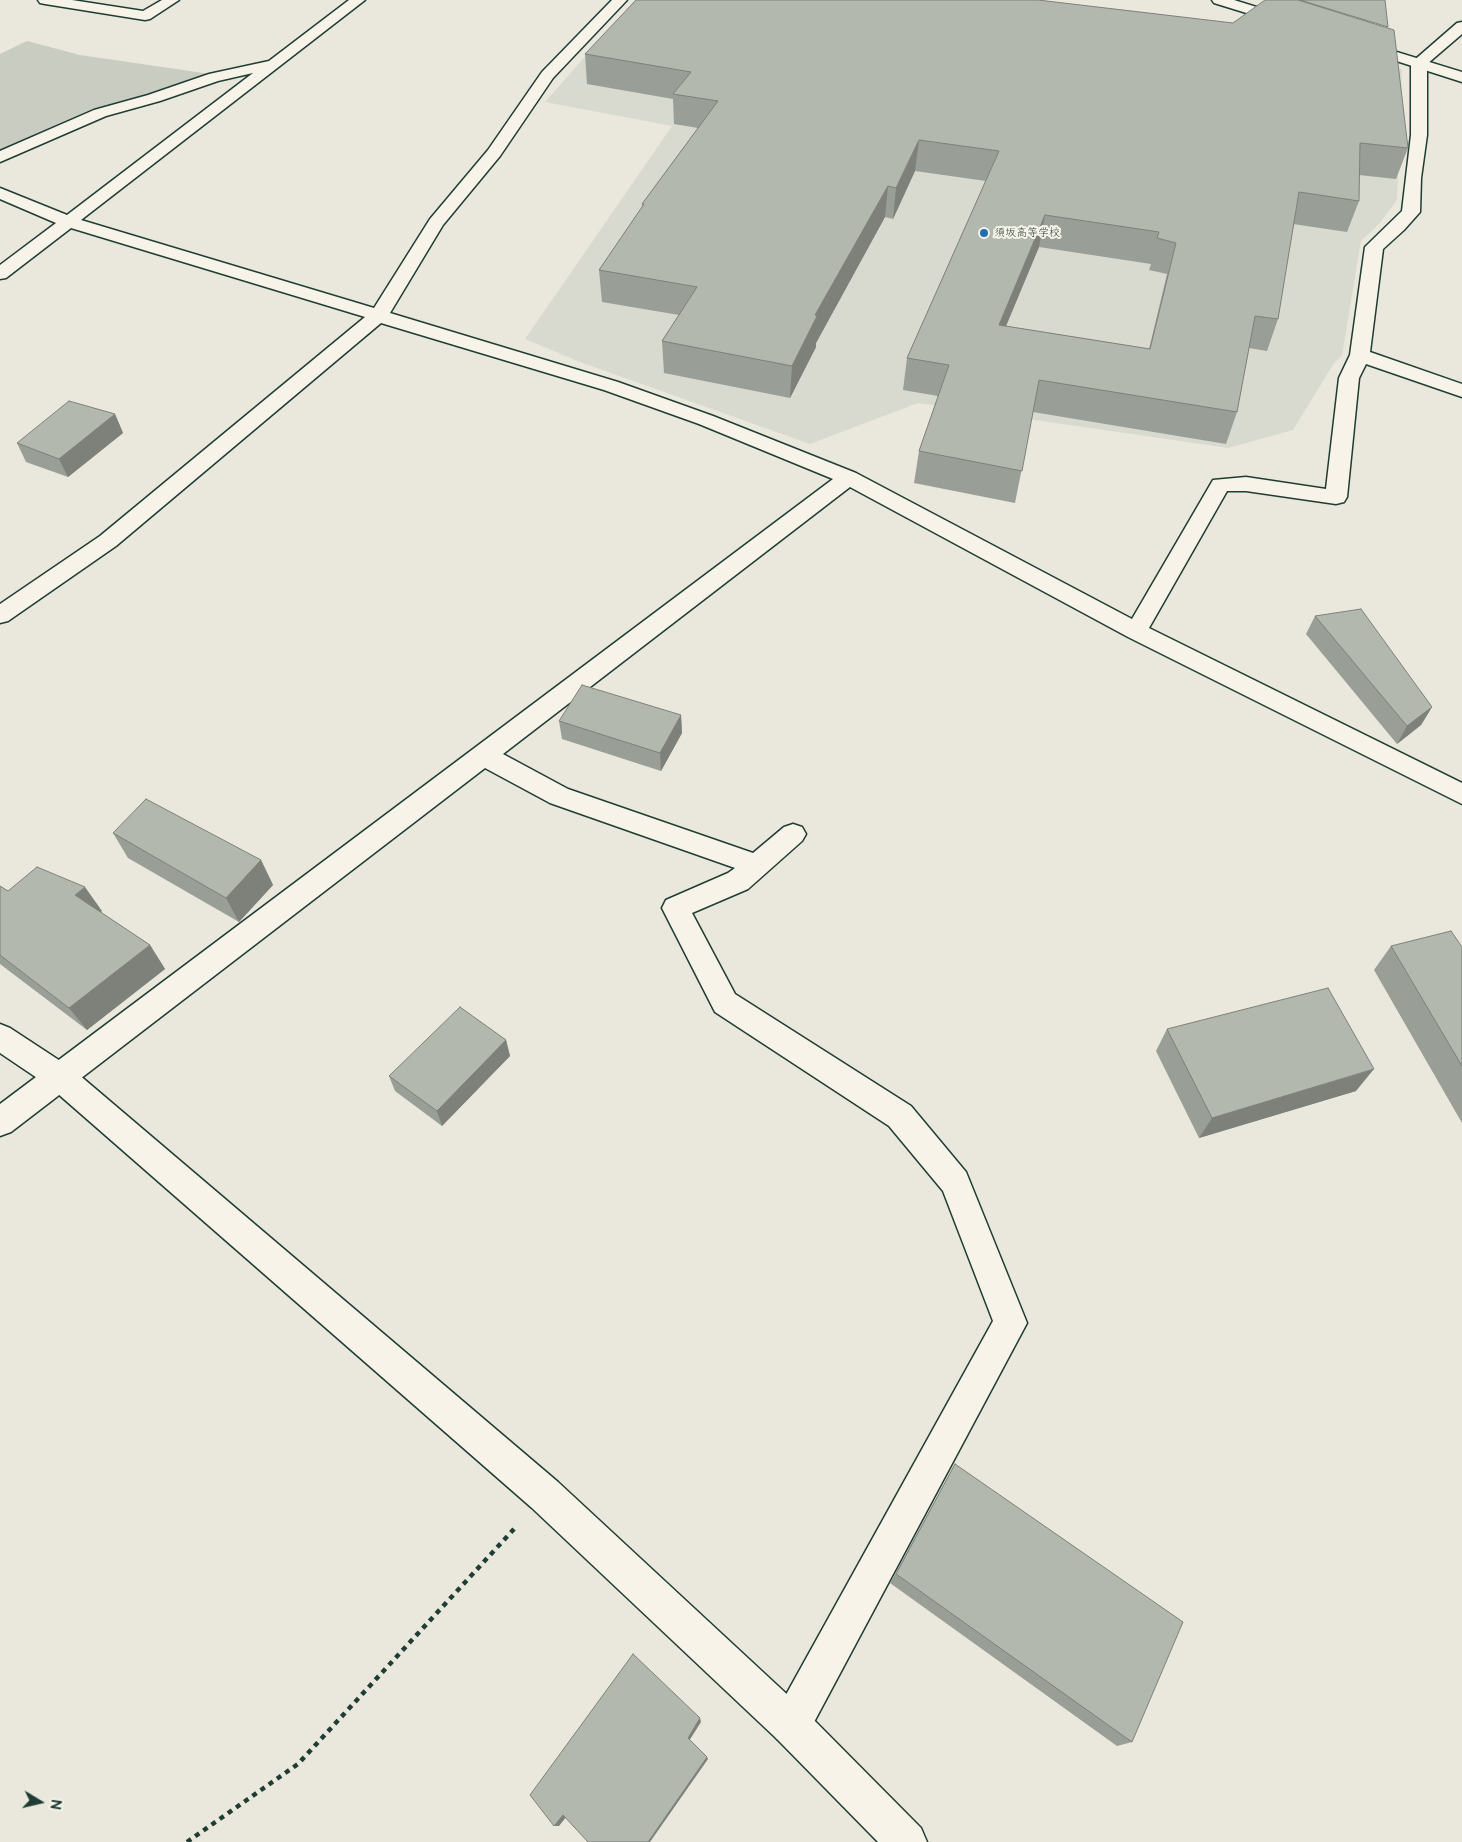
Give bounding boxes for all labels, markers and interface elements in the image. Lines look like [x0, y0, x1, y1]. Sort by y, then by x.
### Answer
place label: 須坂高等学校 [994, 226, 1060, 240]
marker: 須坂高等学校 [978, 227, 990, 239]
north arrow [15, 1777, 65, 1827]
text: N [46, 1798, 65, 1811]

